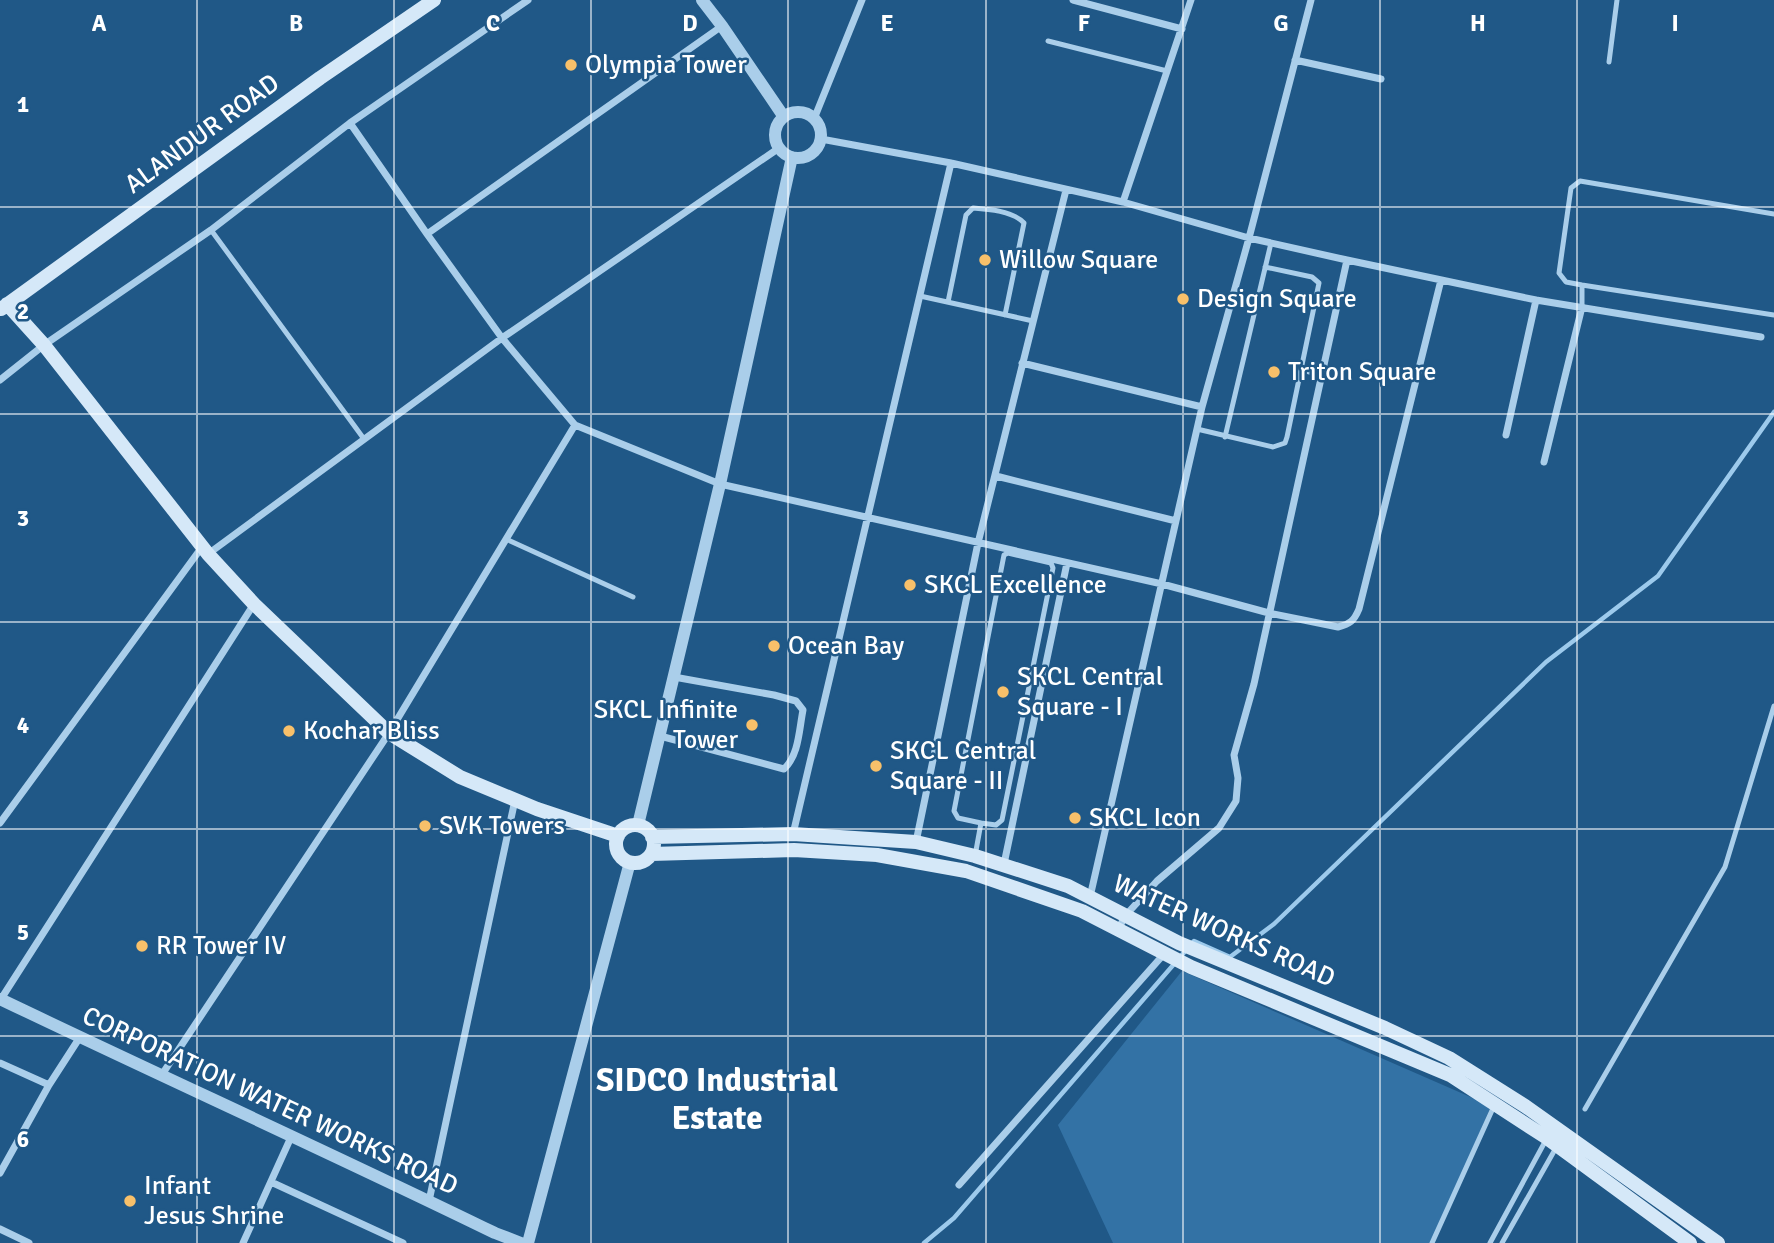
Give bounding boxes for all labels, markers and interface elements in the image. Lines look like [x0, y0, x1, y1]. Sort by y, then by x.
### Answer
text: A [92, 9, 107, 38]
text: B [289, 9, 303, 38]
text: C [486, 9, 500, 38]
text: D [682, 9, 698, 38]
text: E [880, 9, 894, 38]
text: F [1078, 9, 1090, 38]
text: G [1273, 9, 1289, 38]
text: H [1470, 9, 1486, 38]
text: I [1671, 9, 1679, 38]
place label: Olympia Tower [585, 49, 747, 81]
marker: Olympia Tower [563, 57, 579, 73]
street label: ALANDUR ROAD [119, 67, 285, 201]
text: 1 [17, 90, 29, 119]
place label: Willow Square [999, 244, 1158, 276]
marker: Willow Square [977, 252, 993, 268]
place label: Design Square [1197, 283, 1357, 315]
marker: Design Square [1175, 291, 1191, 307]
text: 2 [17, 297, 29, 326]
place label: Triton Square [1288, 356, 1436, 388]
marker: Triton Square [1266, 364, 1282, 380]
text: 3 [17, 504, 29, 533]
place label: SKCL Excellence [924, 569, 1107, 601]
marker: SKCL Excellence [902, 577, 918, 593]
place label: Ocean Bay [788, 630, 904, 662]
marker: Ocean Bay [766, 638, 782, 654]
place label: SKCL Central Square - I [1017, 661, 1163, 723]
marker: SKCL Central Square - I [995, 684, 1011, 700]
place label: SKCL Infinite Tower [594, 694, 738, 756]
text: 4 [17, 711, 29, 740]
place label: Kochar Bliss [303, 715, 440, 747]
marker: SKCL Infinite Tower [744, 717, 760, 733]
marker: Kochar Bliss [281, 723, 297, 739]
place label: SKCL Central Square - II [890, 735, 1036, 797]
marker: SKCL Central Square - II [868, 758, 884, 774]
place label: SKCL Icon [1089, 802, 1201, 834]
place label: SVK Towers [439, 810, 565, 842]
marker: SKCL Icon [1067, 810, 1083, 826]
marker: SVK Towers [417, 818, 433, 834]
street label: WATER WORKS ROAD [1108, 868, 1340, 994]
text: 5 [17, 918, 29, 947]
place label: RR Tower IV [156, 930, 286, 962]
marker: RR Tower IV [134, 938, 150, 954]
street label: CORPORATION WATER WORKS ROAD [77, 1000, 463, 1202]
district label: SIDCO Industrial Estate [596, 1060, 838, 1139]
text: 6 [17, 1125, 29, 1154]
place label: Infant Jesus Shrine [144, 1170, 284, 1232]
marker: Infant Jesus Shrine [122, 1193, 138, 1209]

